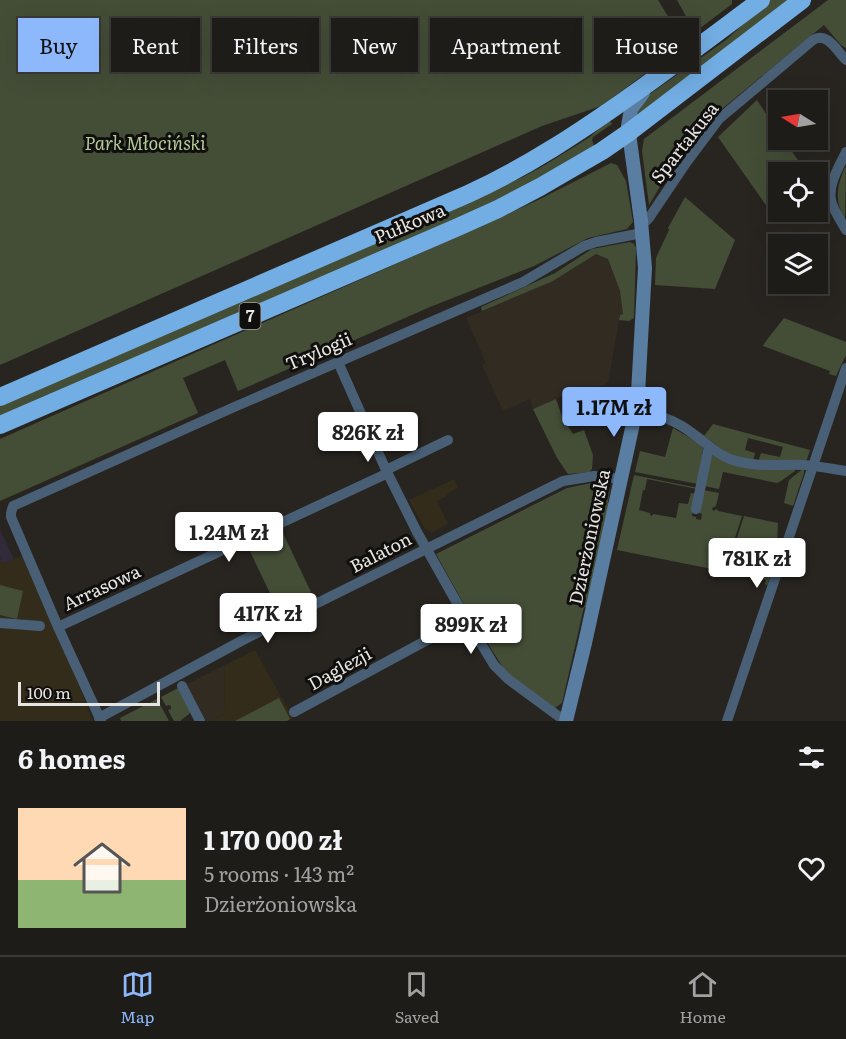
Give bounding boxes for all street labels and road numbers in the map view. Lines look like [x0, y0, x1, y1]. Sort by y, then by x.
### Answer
street label: Spartakusa [643, 95, 724, 189]
street label: Pułkowa [370, 196, 449, 250]
road number: 7 [240, 303, 260, 329]
street label: Trylogii [281, 325, 356, 377]
street label: Dzierżoniowska [561, 466, 616, 607]
street label: Balaton [345, 525, 416, 579]
street label: Arrasowa [58, 557, 145, 616]
street label: Daglezji [303, 639, 376, 696]

